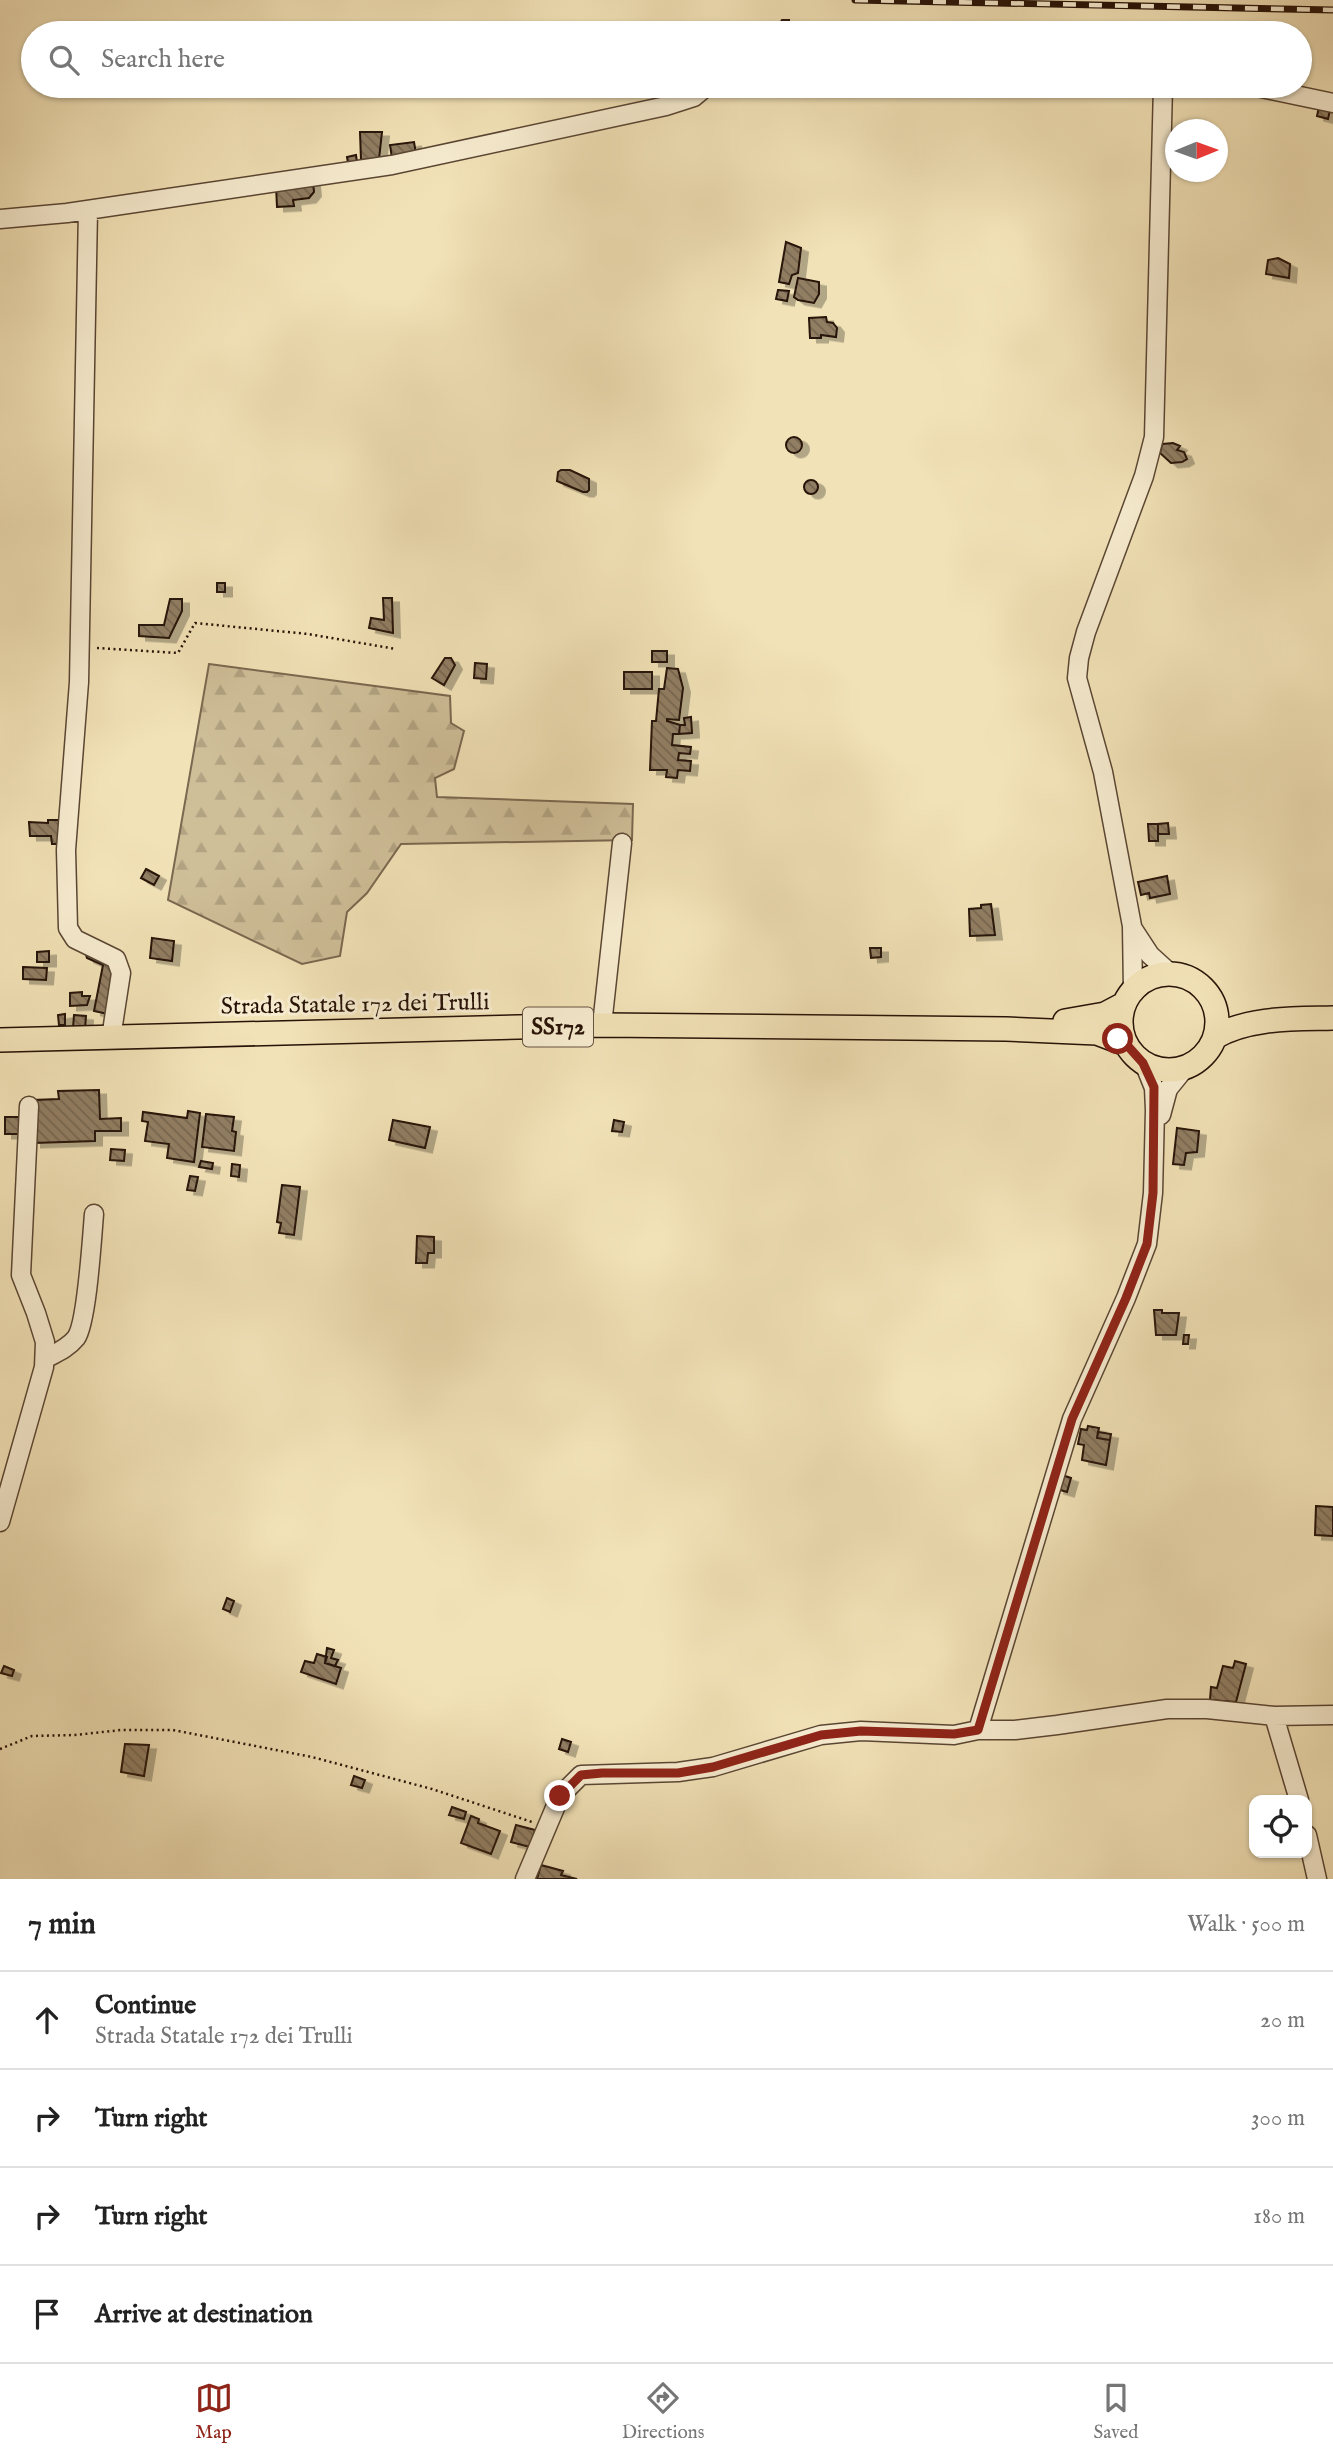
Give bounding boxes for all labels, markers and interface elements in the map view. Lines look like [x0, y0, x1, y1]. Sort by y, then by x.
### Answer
search box [21, 21, 1312, 98]
icon: search [45, 41, 83, 79]
text: Search here [101, 43, 225, 76]
north arrow [1165, 119, 1228, 182]
street label: Strada Statale 172 dei Trulli [220, 987, 490, 1023]
road number: SS172 [523, 1008, 593, 1046]
route start [1102, 1023, 1133, 1054]
route end [544, 1780, 575, 1811]
map controls [1249, 1795, 1312, 1858]
button: locate [1249, 1795, 1312, 1858]
text: 7 min [28, 1906, 96, 1944]
text: Walk · 500 m [1187, 1910, 1305, 1939]
text: Continue [95, 1989, 196, 2022]
icon: ahead [28, 2001, 66, 2039]
text: 20 m [1260, 2006, 1305, 2035]
text: Strada Statale 172 dei Trulli [95, 2022, 353, 2051]
icon: right [28, 2099, 66, 2137]
text: Turn right [95, 2102, 208, 2135]
text: 300 m [1251, 2104, 1305, 2133]
icon: right [28, 2197, 66, 2235]
text: Turn right [95, 2200, 208, 2233]
text: 180 m [1253, 2202, 1305, 2231]
icon: arrive [28, 2295, 66, 2333]
text: Arrive at destination [95, 2298, 313, 2331]
tab: Map [195, 2379, 233, 2445]
tab: Directions [622, 2379, 704, 2445]
tab: Saved [1093, 2379, 1138, 2445]

